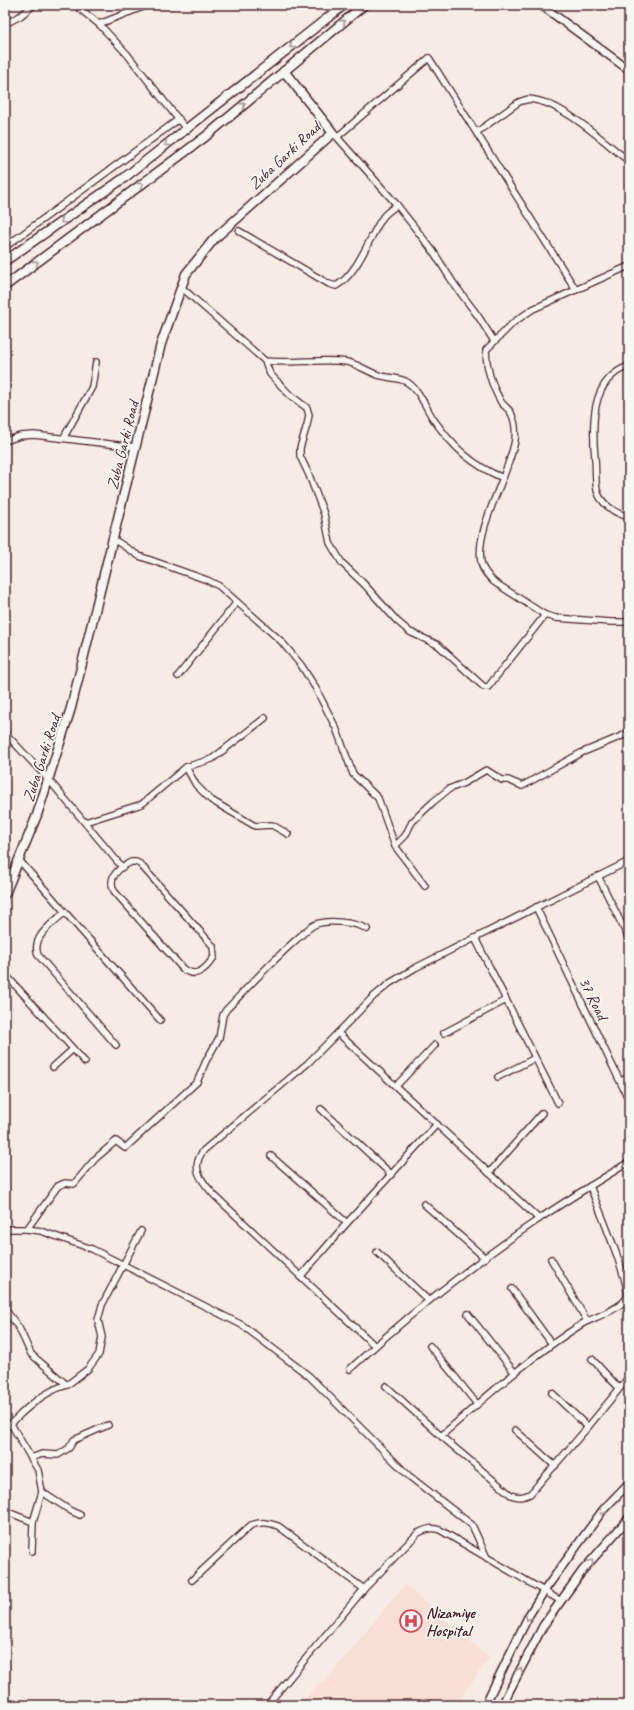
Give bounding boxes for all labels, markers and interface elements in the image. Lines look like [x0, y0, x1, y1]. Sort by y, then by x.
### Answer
one-way arrow [339, 20, 346, 27]
one-way arrow [289, 42, 296, 49]
one-way arrow [239, 103, 246, 110]
street label: Zuba Garki Road [245, 116, 326, 194]
one-way arrow [165, 139, 172, 146]
one-way arrow [136, 183, 143, 190]
one-way arrow [60, 216, 67, 223]
one-way arrow [32, 260, 39, 267]
street label: Zuba Garki Road [102, 396, 144, 491]
street label: Zuba Garki Road [19, 710, 66, 804]
street label: 37 Road [574, 974, 613, 1026]
one-way arrow [600, 1507, 607, 1514]
one-way arrow [586, 1559, 593, 1566]
place label: Nizamiye Hospital [426, 1603, 476, 1641]
hospital icon: Nizamiye Hospital [398, 1608, 424, 1634]
one-way arrow [525, 1614, 533, 1621]
one-way arrow [516, 1667, 523, 1675]

